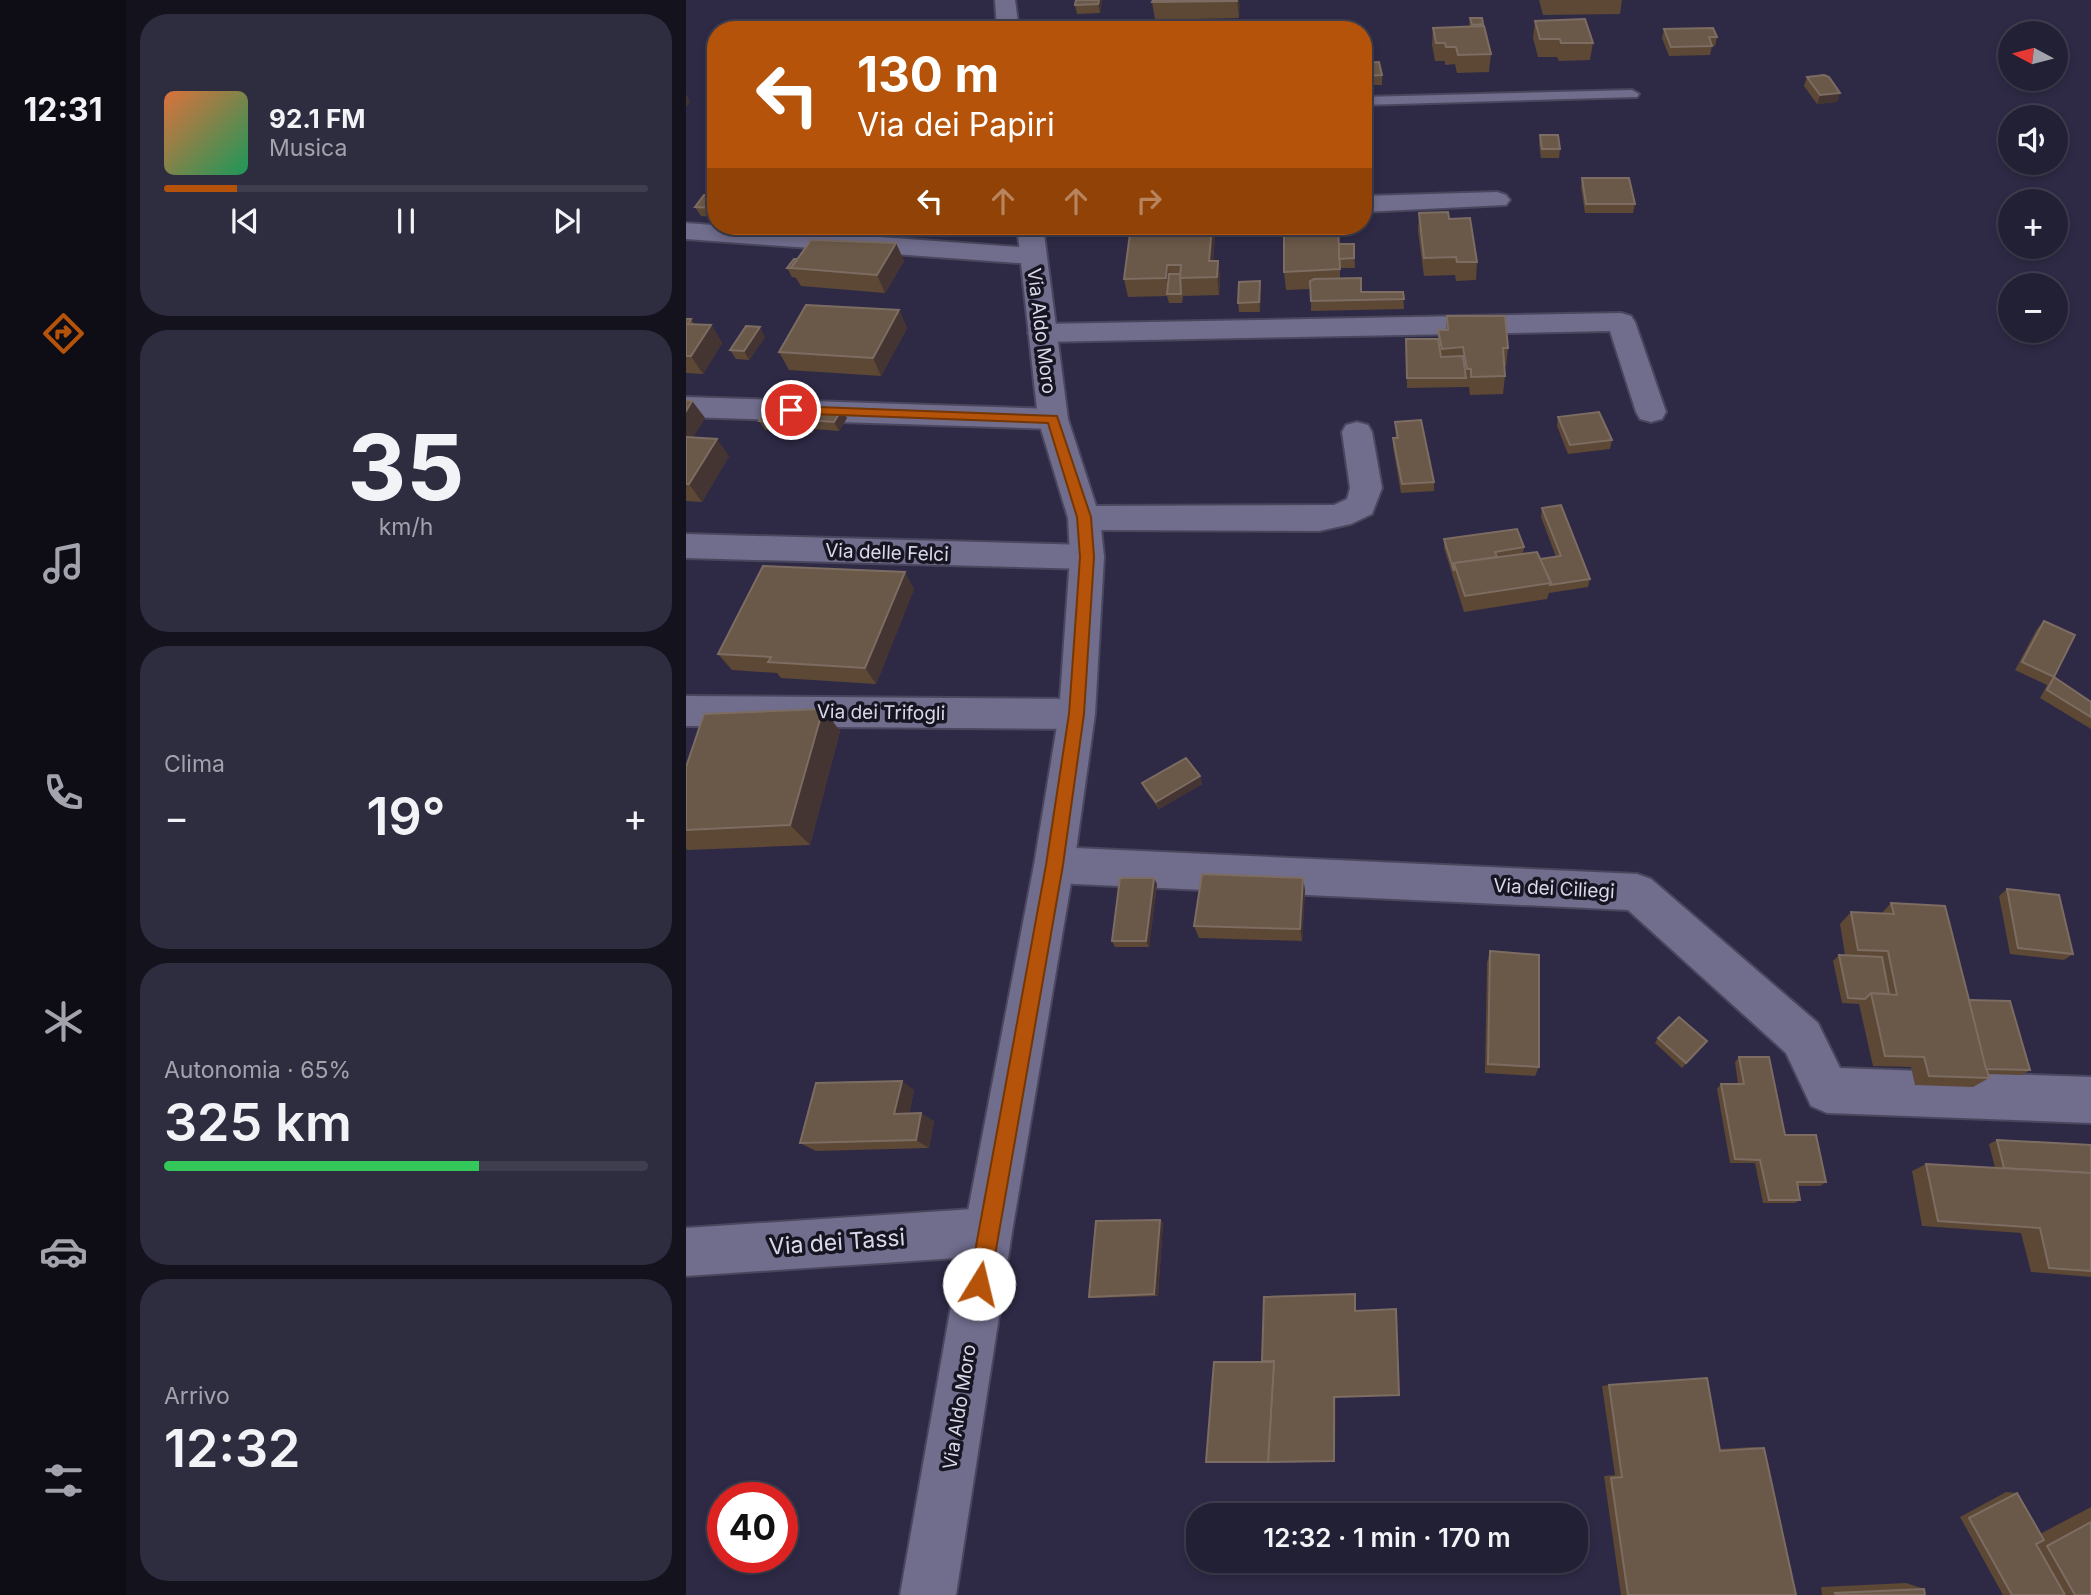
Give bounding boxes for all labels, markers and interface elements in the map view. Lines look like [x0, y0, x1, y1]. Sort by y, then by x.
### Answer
north arrow [1998, 21, 2068, 91]
map controls [1998, 21, 2068, 343]
text: 130 m [857, 45, 999, 104]
icon: left [742, 49, 833, 140]
text: 12:31 [23, 90, 103, 129]
text: 92.1 FM [269, 103, 365, 134]
text: Via dei Papiri [857, 105, 1055, 144]
button: sound [1998, 105, 2068, 175]
text: Musica [269, 134, 347, 162]
icon: left [911, 182, 949, 220]
icon: ahead [984, 182, 1022, 220]
icon: ahead [1057, 182, 1095, 220]
icon: right [1130, 182, 1168, 220]
button: + [1998, 189, 2068, 259]
icon: previous [226, 202, 264, 240]
icon: pause [387, 202, 425, 240]
icon: next [548, 202, 586, 240]
street label: Via Aldo Moro [1022, 267, 1061, 395]
button: − [1998, 273, 2068, 343]
icon: directions [39, 309, 88, 358]
pin [761, 380, 821, 440]
icon: arrive [772, 391, 810, 429]
text: 35 [348, 412, 464, 522]
text: km/h [379, 513, 433, 541]
icon: music [39, 539, 88, 588]
street label: Via delle Felci [825, 539, 949, 566]
street label: Via dei Trifogli [817, 700, 945, 725]
text: Clima [164, 750, 225, 778]
icon: phone [39, 768, 88, 817]
text: 19° [366, 785, 446, 848]
text: − [164, 794, 189, 840]
text: + [623, 794, 648, 840]
street label: Via dei Ciliegi [1493, 874, 1615, 903]
icon: climate [39, 997, 88, 1046]
text: Autonomia · 65% [164, 1056, 351, 1084]
text: 325 km [164, 1091, 352, 1154]
street label: Via dei Tassi [768, 1223, 906, 1261]
icon: car [39, 1227, 88, 1276]
position arrow [942, 1247, 1016, 1321]
street label: Via Aldo Moro [938, 1343, 981, 1471]
text: Arrivo [164, 1382, 230, 1410]
text: 12:32 [164, 1417, 300, 1480]
icon: filters [39, 1456, 88, 1505]
speed limit sign: 40 [707, 1482, 798, 1573]
text: 12:32 · 1 min · 170 m [1263, 1522, 1511, 1553]

